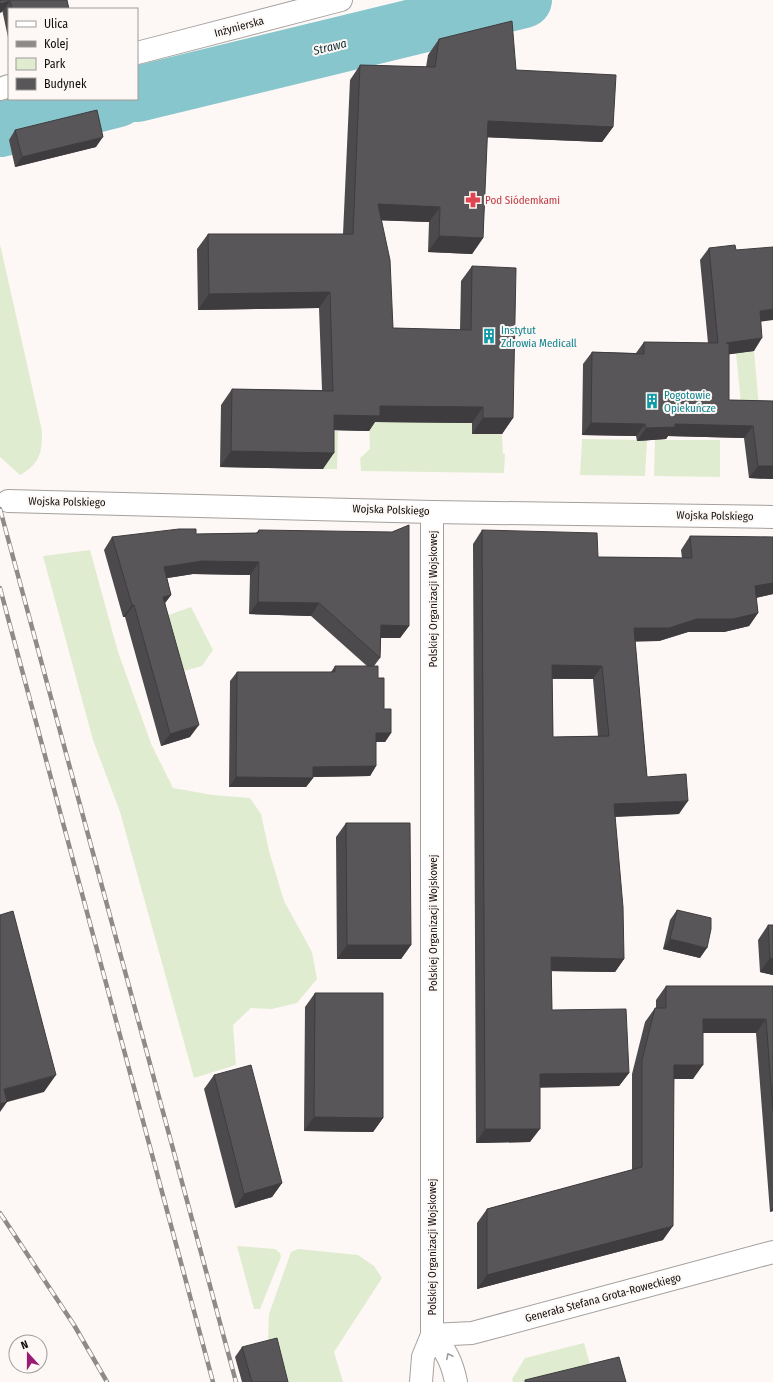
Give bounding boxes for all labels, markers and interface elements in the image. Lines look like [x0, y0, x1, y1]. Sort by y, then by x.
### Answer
legend [8, 8, 138, 100]
street label: Inżynierska [213, 14, 265, 40]
text: Ulica [44, 17, 68, 31]
water label: Strawa [311, 36, 348, 58]
text: Kolej [44, 37, 69, 51]
text: Park [44, 57, 66, 71]
text: Budynek [44, 77, 87, 91]
pharmacy icon: Pod Siódemkami [464, 191, 482, 209]
place label: Pod Siódemkami [485, 194, 560, 207]
place label: Instytut Zdrowia Medicall [501, 324, 577, 350]
building icon: Instytut Zdrowia Medicall [480, 327, 498, 345]
place label: Pogotowie Opiekuńcze [664, 389, 716, 415]
building icon: Pogotowie Opiekuńcze [643, 392, 661, 410]
street label: Wojska Polskiego [28, 495, 106, 509]
street label: Wojska Polskiego [352, 502, 430, 518]
street label: Wojska Polskiego [676, 509, 754, 523]
street label: Polskiej Organizacji Wojskowej [427, 530, 440, 668]
street label: Polskiej Organizacji Wojskowej [427, 854, 440, 992]
street label: Polskiej Organizacji Wojskowej [426, 1178, 439, 1316]
street label: Generała Stefana Grota-Roweckiego [524, 1271, 683, 1325]
north arrow [8, 1334, 48, 1374]
text: N [19, 1338, 30, 1352]
one-way arrow [446, 1353, 453, 1361]

